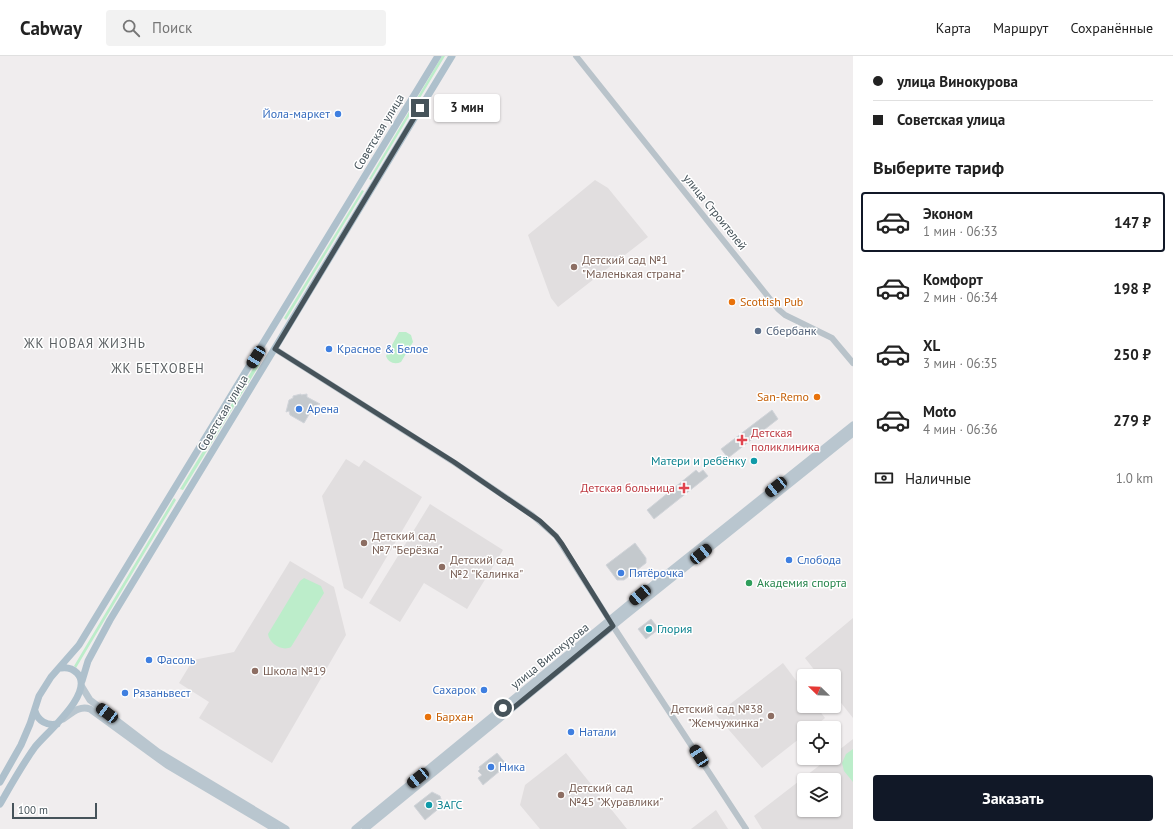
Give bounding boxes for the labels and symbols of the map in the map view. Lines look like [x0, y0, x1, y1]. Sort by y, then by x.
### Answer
street label: Советская улица [350, 91, 407, 172]
callout: 3 мин [434, 94, 500, 122]
route end [411, 99, 429, 117]
place label: Йола-маркет [262, 106, 330, 121]
marker: Йола-маркет [333, 109, 343, 119]
street label: улица Строителей [680, 171, 751, 253]
place label: Детский сад №1 "Маленькая страна" [582, 252, 685, 281]
marker: Детский сад №1 "Маленькая страна" [569, 262, 579, 272]
place label: Scottish Pub [740, 294, 803, 309]
marker: Scottish Pub [727, 297, 737, 307]
place label: Сбербанк [766, 323, 817, 338]
marker: Сбербанк [753, 326, 763, 336]
district label: ЖК НОВАЯ ЖИЗНЬ [23, 335, 146, 352]
place label: Красное & Белое [337, 341, 428, 356]
car [245, 344, 267, 370]
marker: Красное & Белое [324, 344, 334, 354]
district label: ЖК БЕТХОВЕН [110, 360, 205, 377]
street label: Советская улица [194, 372, 251, 453]
place label: San-Remo [757, 389, 809, 404]
marker: San-Remo [812, 392, 822, 402]
place label: Арена [307, 401, 339, 416]
marker: Арена [294, 404, 304, 414]
place label: Детская поликлиника [751, 425, 820, 454]
marker: Детская поликлиника [736, 434, 748, 446]
place label: Матери и ребёнку [651, 453, 746, 468]
marker: Матери и ребёнку [749, 456, 759, 466]
car [763, 475, 789, 499]
place label: Детская больница [581, 480, 675, 495]
marker: Детская больница [678, 482, 690, 494]
place label: Детский сад №7 "Берёзка" [372, 528, 443, 557]
marker: Детский сад №7 "Берёзка" [359, 538, 369, 548]
car [688, 542, 714, 566]
place label: Детский сад №2 "Калинка" [450, 552, 523, 581]
place label: Слобода [797, 552, 841, 567]
marker: Слобода [784, 555, 794, 565]
marker: Детский сад №2 "Калинка" [437, 562, 447, 572]
place label: Пятёрочка [629, 565, 684, 580]
marker: Пятёрочка [616, 568, 626, 578]
place label: Академия спорта [757, 575, 847, 590]
marker: Академия спорта [744, 578, 754, 588]
car [627, 583, 653, 607]
street label: улица Винокурова [507, 619, 592, 692]
place label: Глория [657, 621, 692, 636]
marker: Глория [644, 624, 654, 634]
place label: Фасоль [157, 652, 196, 667]
marker: Фасоль [144, 655, 154, 665]
place label: Школа №19 [263, 663, 326, 678]
marker: Школа №19 [250, 666, 260, 676]
north arrow [797, 669, 841, 713]
place label: Сахарок [432, 682, 476, 697]
place label: Рязаньвест [133, 685, 191, 700]
marker: Сахарок [479, 685, 489, 695]
marker: Рязаньвест [120, 688, 130, 698]
route start [494, 699, 512, 717]
car [94, 701, 120, 725]
place label: Детский сад №38 "Жемчужинка" [671, 701, 763, 730]
place label: Бархан [436, 709, 473, 724]
marker: Детский сад №38 "Жемчужинка" [766, 711, 776, 721]
marker: Бархан [423, 712, 433, 722]
place label: Натали [579, 724, 616, 739]
marker: Натали [566, 727, 576, 737]
car [687, 743, 711, 769]
place label: Ника [499, 759, 525, 774]
marker: Ника [486, 762, 496, 772]
car [405, 766, 431, 790]
place label: Детский сад №45 "Журавлики" [569, 780, 663, 809]
marker: Детский сад №45 "Журавлики" [556, 790, 566, 800]
place label: ЗАГС [437, 797, 463, 812]
marker: ЗАГС [424, 800, 434, 810]
scale bar [12, 801, 97, 820]

